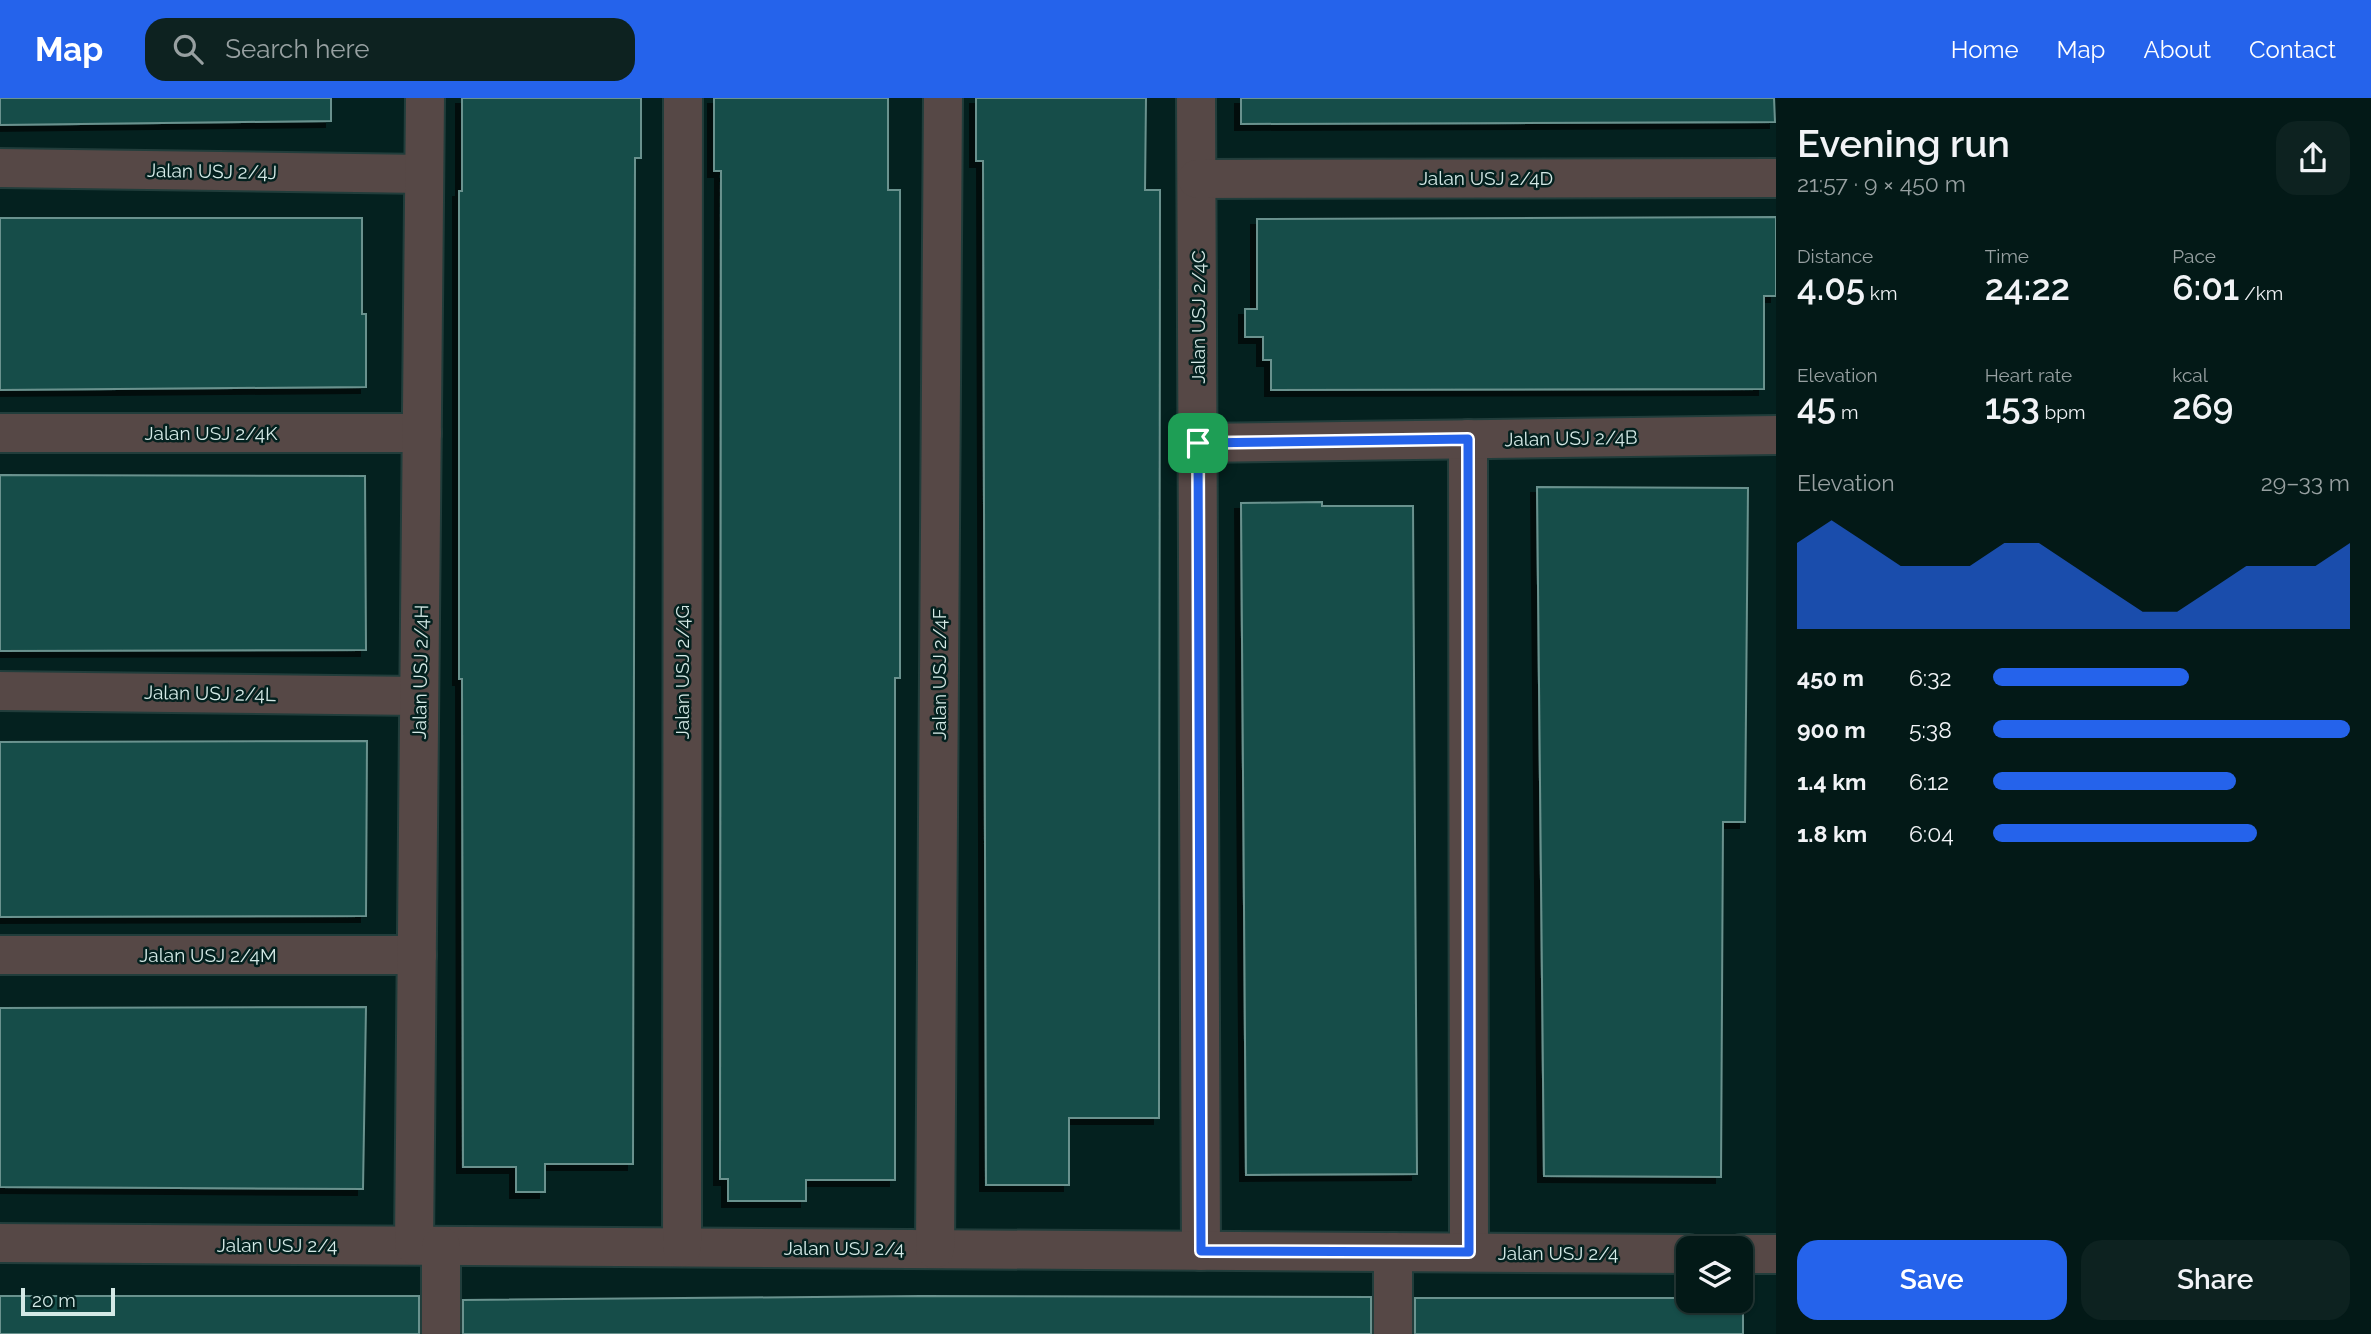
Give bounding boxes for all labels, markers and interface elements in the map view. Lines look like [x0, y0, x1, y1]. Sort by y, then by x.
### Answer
search box [145, 18, 635, 81]
text: Map [35, 30, 103, 69]
icon: search [169, 30, 207, 68]
text: Search here [225, 34, 370, 64]
text: Home [1951, 35, 2019, 64]
text: Map [2057, 35, 2105, 64]
text: About [2143, 35, 2211, 64]
text: Contact [2249, 35, 2336, 64]
text: Evening run [1797, 121, 2010, 166]
button: share [2276, 121, 2350, 195]
street label: Jalan USJ 2/4J [147, 159, 277, 183]
street label: Jalan USJ 2/4D [1419, 167, 1553, 189]
text: 21:57 · 9 × 450 m [1797, 170, 1966, 197]
text: Distance [1797, 245, 1873, 267]
text: Time [1985, 245, 2029, 267]
text: Pace [2172, 245, 2216, 267]
street label: Jalan USJ 2/4C [1187, 250, 1209, 384]
text: 4.05 [1797, 267, 1865, 308]
text: 24:22 [1985, 267, 2070, 308]
text: 6:01 [2172, 267, 2239, 308]
text: km [1865, 282, 1897, 304]
text: /km [2239, 282, 2283, 304]
text: Elevation [1797, 364, 1878, 386]
text: Heart rate [1985, 364, 2072, 386]
text: kcal [2172, 364, 2208, 386]
text: 45 [1797, 386, 1836, 427]
text: 153 [1985, 386, 2040, 427]
text: 269 [2172, 386, 2233, 427]
text: m [1836, 401, 1858, 423]
text: bpm [2040, 401, 2085, 423]
pin [1168, 413, 1228, 473]
street label: Jalan USJ 2/4K [145, 422, 278, 444]
icon: arrive [1179, 424, 1217, 462]
street label: Jalan USJ 2/4B [1504, 426, 1638, 450]
text: Elevation [1797, 469, 1895, 496]
text: 29–33 m [2261, 469, 2350, 496]
street label: Jalan USJ 2/4H [408, 604, 432, 740]
street label: Jalan USJ 2/4G [671, 605, 693, 739]
street label: Jalan USJ 2/4F [928, 608, 950, 740]
text: 450 m [1797, 664, 1864, 691]
text: 6:32 [1909, 664, 1951, 691]
street label: Jalan USJ 2/4L [144, 681, 276, 705]
text: 900 m [1797, 716, 1866, 743]
text: 5:38 [1909, 716, 1952, 743]
text: 1.4 km [1797, 768, 1866, 795]
text: 6:12 [1909, 768, 1949, 795]
text: 1.8 km [1797, 820, 1867, 847]
text: 6:04 [1909, 820, 1954, 847]
street label: Jalan USJ 2/4M [139, 944, 277, 966]
street label: Jalan USJ 2/4 [217, 1234, 337, 1256]
map controls [1676, 1236, 1753, 1313]
button: layers [1676, 1236, 1753, 1313]
street label: Jalan USJ 2/4 [784, 1237, 904, 1259]
button: Save [1797, 1240, 2067, 1320]
button: Share [2081, 1240, 2350, 1320]
street label: Jalan USJ 2/4 [1498, 1242, 1618, 1264]
scale bar [21, 1285, 116, 1317]
text: 20 m [32, 1289, 76, 1311]

